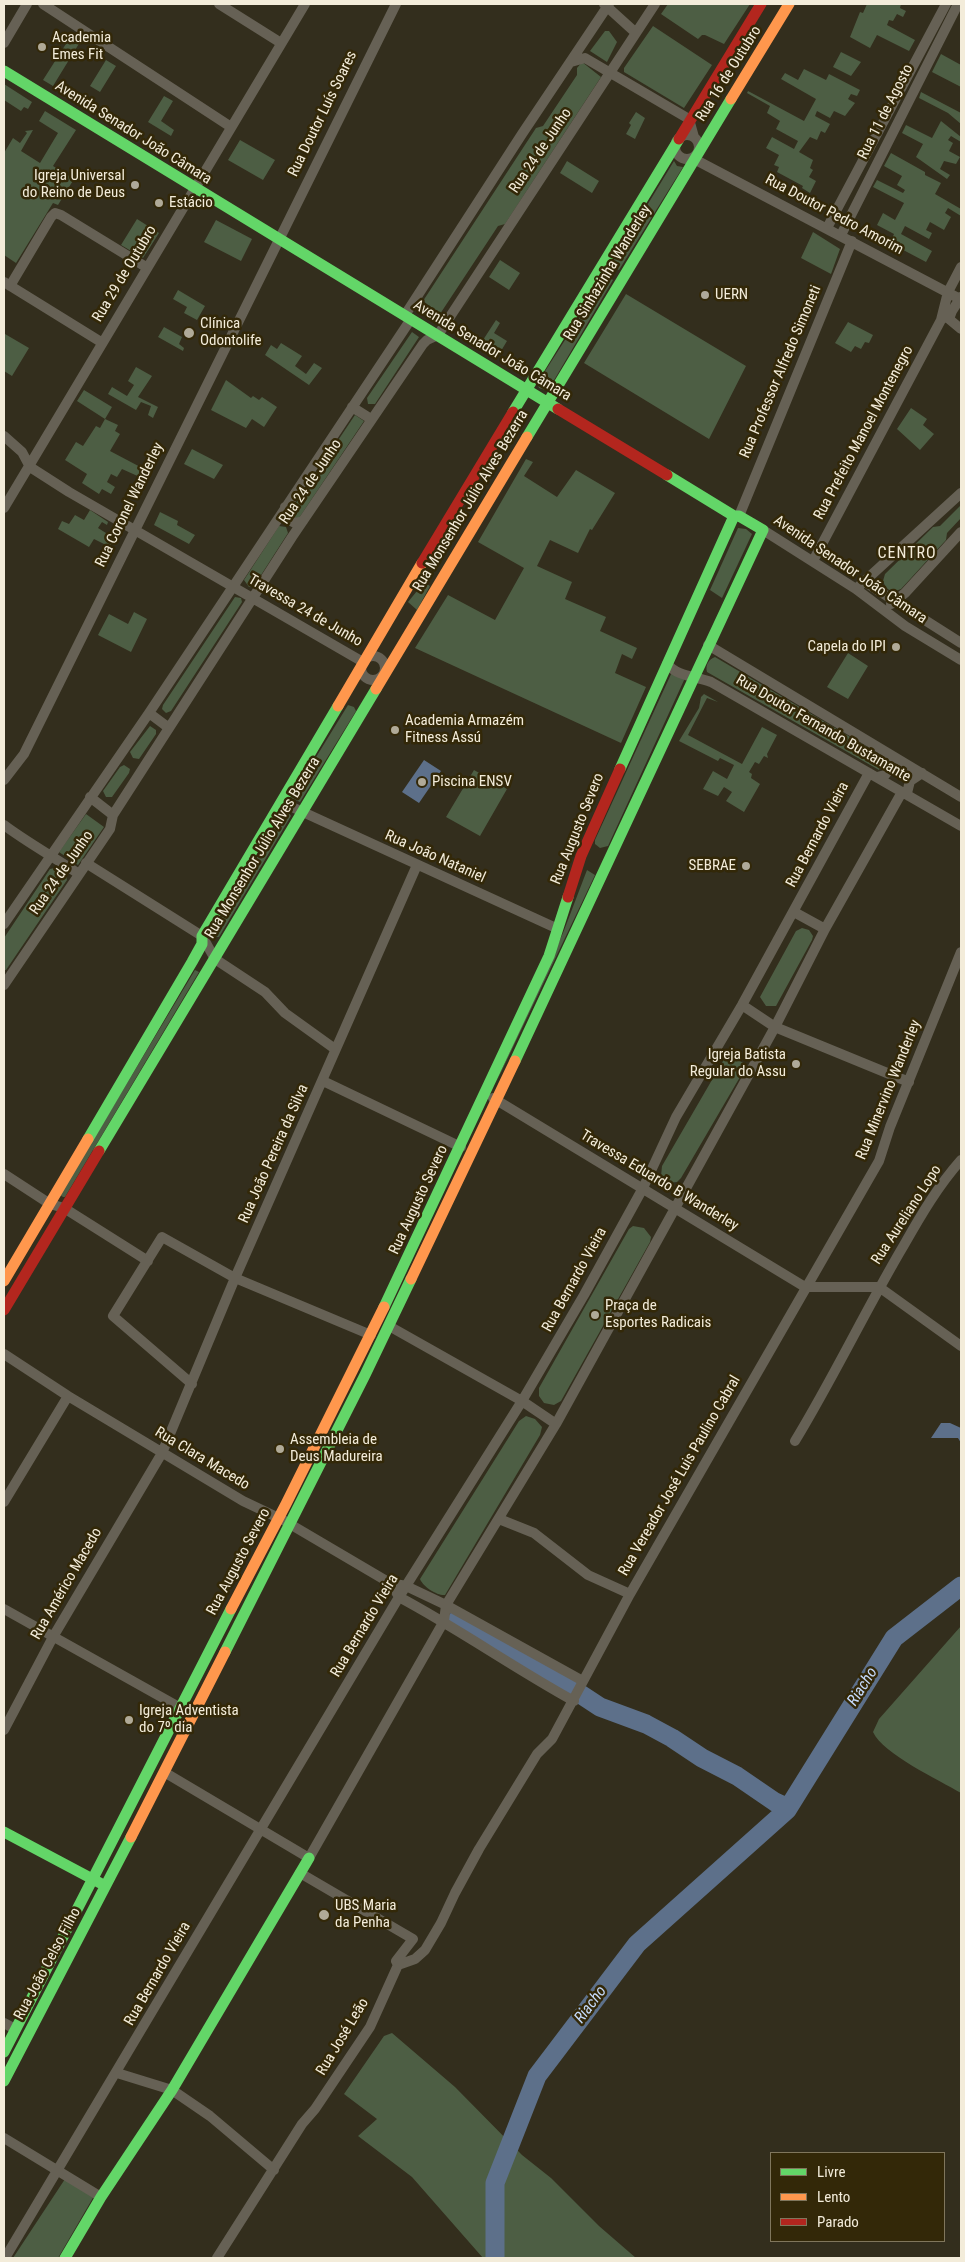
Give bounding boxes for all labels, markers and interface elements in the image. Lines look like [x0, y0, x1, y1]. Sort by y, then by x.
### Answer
street label: Rua 16 de Outubro [692, 23, 766, 125]
place label: Academia Emes Fit [52, 29, 111, 64]
marker: Academia Emes Fit [36, 41, 48, 53]
street label: Rua Doutor Luís Soares [285, 48, 361, 180]
street label: Rua 11 de Agosto [854, 61, 918, 163]
street label: Avenida Senador João Câmara [51, 77, 215, 189]
street label: Rua 24 de Junho [506, 105, 576, 197]
place label: Igreja Universal do Reino de Deus [22, 167, 125, 202]
street label: Rua Doutor Pedro Amorim [762, 171, 906, 259]
marker: Igreja Universal do Reino de Deus [129, 179, 141, 191]
place label: Estácio [169, 194, 213, 212]
marker: Estácio [153, 197, 165, 209]
street label: Rua Sinhazinha Wanderley [560, 202, 656, 344]
street label: Rua 29 de Outubro [89, 223, 161, 325]
street label: Rua Professor Alfredo Simoneti [736, 283, 826, 461]
place label: UERN [715, 286, 748, 304]
marker: UERN [699, 289, 711, 301]
street label: Avenida Senador João Câmara [410, 297, 574, 405]
place label: Clínica Odontolife [200, 315, 262, 350]
marker: Clínica Odontolife [182, 326, 196, 340]
street label: Rua Prefeito Manoel Montenegro [810, 343, 918, 523]
street label: Rua Monsenhor Júlio Alves Bezerra [410, 407, 532, 595]
street label: Rua 24 de Junho [276, 436, 346, 528]
street label: Rua Coronel Wanderley [92, 440, 168, 570]
street label: Avenida Senador João Câmara [770, 512, 930, 628]
district label: CENTRO [877, 544, 937, 564]
street label: Travessa 24 de Junho [245, 571, 365, 651]
place label: Capela do IPI [808, 638, 886, 656]
marker: Capela do IPI [890, 641, 902, 653]
street label: Rua Doutor Fernando Bustamante [732, 671, 914, 787]
place label: Academia Armazém Fitness Assú [405, 712, 524, 747]
marker: Academia Armazém Fitness Assú [389, 724, 401, 736]
street label: Rua Monsenhor Júlio Alves Bezerra [202, 754, 324, 942]
street label: Rua Augusto Severo [547, 771, 609, 887]
place label: Piscina ENSV [432, 773, 512, 791]
marker: Piscina ENSV [416, 776, 428, 788]
street label: Rua Bernardo Vieira [783, 779, 853, 891]
street label: Rua 24 de Junho [26, 827, 98, 919]
street label: Rua João Nataniel [382, 827, 488, 887]
place label: SEBRAE [689, 857, 736, 875]
marker: SEBRAE [740, 860, 752, 872]
street label: Rua Minervino Wanderley [853, 1018, 925, 1162]
place label: Igreja Batista Regular do Assu [690, 1046, 786, 1081]
marker: Igreja Batista Regular do Assu [790, 1058, 802, 1070]
street label: Rua João Pereira da Silva [235, 1082, 313, 1226]
street label: Travessa Eduardo B Wanderley [577, 1127, 741, 1235]
street label: Rua Augusto Severo [386, 1143, 452, 1257]
street label: Rua Aureliano Lopo [868, 1162, 946, 1268]
street label: Rua Bernardo Vieira [539, 1225, 611, 1335]
place label: Praça de Esportes Radicais [605, 1297, 711, 1332]
marker: Praça de Esportes Radicais [589, 1309, 601, 1321]
street label: Rua Vereador José Luis Paulino Cabral [615, 1373, 745, 1579]
street label: Rua Clara Macedo [151, 1424, 253, 1494]
place label: Assembleia de Deus Madureira [290, 1431, 383, 1466]
marker: Assembleia de Deus Madureira [274, 1443, 286, 1455]
street label: Rua Augusto Severo [203, 1505, 275, 1619]
street label: Rua Américo Macedo [28, 1525, 106, 1643]
street label: Rua Bernardo Vieira [327, 1571, 403, 1681]
water label: Riacho [844, 1664, 882, 1710]
place label: Igreja Adventista do 7º dia [139, 1702, 239, 1737]
marker: Igreja Adventista do 7º dia [123, 1714, 135, 1726]
place label: UBS Maria da Penha [335, 1897, 397, 1932]
street label: Rua João Celso Filho [11, 1905, 85, 2023]
marker: UBS Maria da Penha [317, 1908, 331, 1922]
street label: Rua Bernardo Vieira [121, 1919, 195, 2029]
water label: Riacho [571, 1983, 611, 2027]
street label: Rua José Leão [313, 1995, 373, 2079]
legend [770, 2152, 945, 2242]
text: Livre [817, 2163, 845, 2181]
text: Lento [817, 2188, 850, 2206]
text: Parado [817, 2213, 859, 2231]

